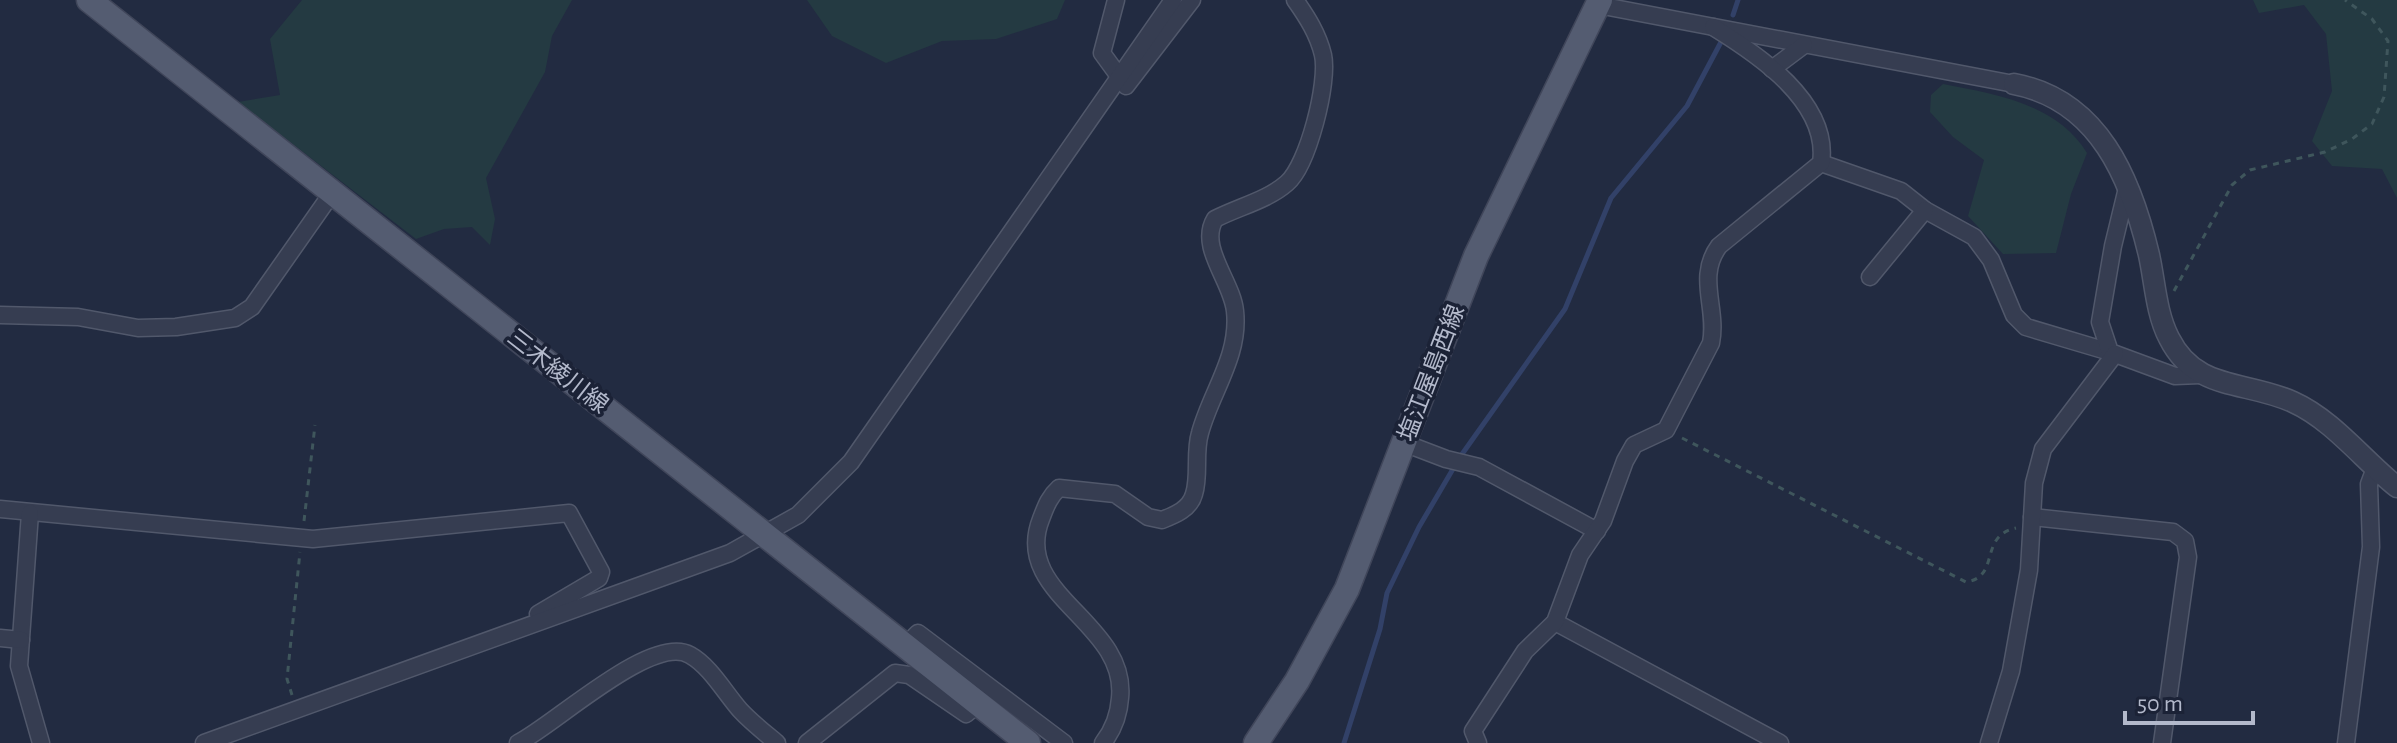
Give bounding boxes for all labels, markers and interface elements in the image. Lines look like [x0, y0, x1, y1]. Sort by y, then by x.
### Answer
street label: 塩江屋島西線 [1393, 301, 1469, 445]
street label: 三木綾川線 [503, 324, 613, 418]
scale bar [2125, 675, 2253, 725]
text: 50 m [2137, 692, 2183, 716]

